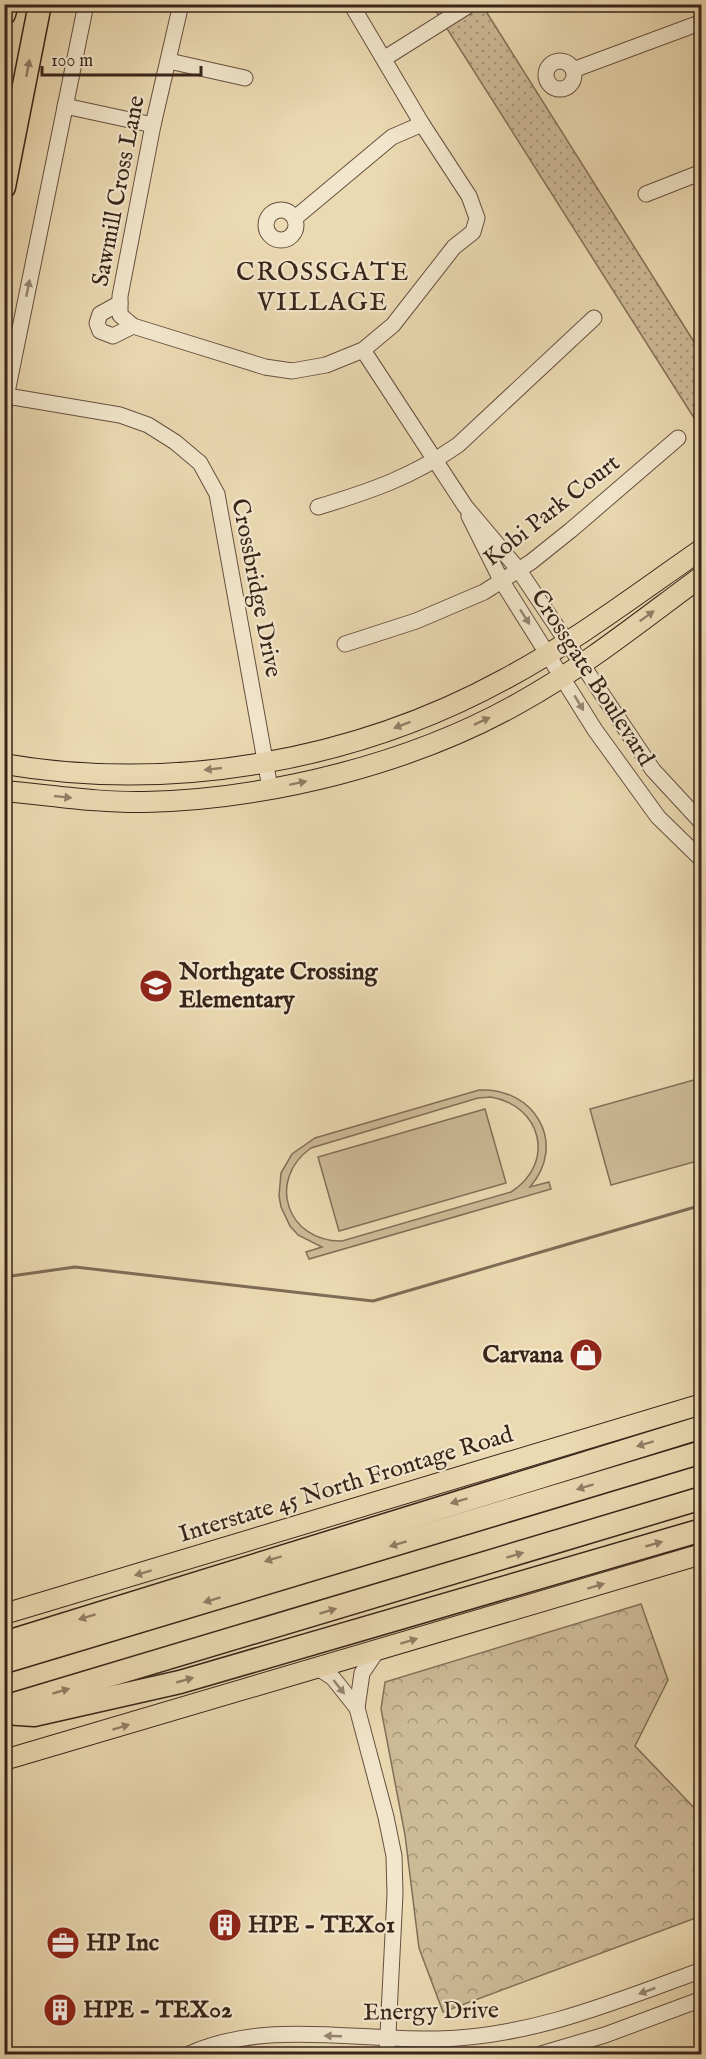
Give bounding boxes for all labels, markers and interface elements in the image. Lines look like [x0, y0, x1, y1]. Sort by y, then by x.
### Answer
scale bar [42, 39, 201, 77]
text: 100 m [51, 50, 93, 73]
one-way arrow [24, 58, 33, 77]
street label: Sawmill Cross Lane [85, 93, 153, 289]
district label: CROSSGATE VILLAGE [236, 256, 410, 319]
one-way arrow [24, 279, 34, 297]
street label: Kobi Park Court [477, 448, 627, 574]
street label: Crossbridge Drive [223, 496, 289, 680]
street label: Crossgate Boulevard [523, 584, 661, 772]
one-way arrow [519, 608, 530, 625]
one-way arrow [639, 611, 654, 623]
one-way arrow [574, 695, 584, 712]
one-way arrow [474, 716, 491, 725]
one-way arrow [393, 721, 411, 731]
one-way arrow [203, 764, 222, 774]
one-way arrow [289, 778, 308, 787]
one-way arrow [53, 792, 72, 802]
place label: Northgate Crossing Elementary [178, 957, 379, 1016]
school or university icon: Northgate Crossing Elementary [138, 968, 174, 1004]
shop icon: Carvana [568, 1337, 604, 1373]
place label: Carvana [483, 1340, 564, 1371]
street label: Interstate 45 North Frontage Road [175, 1419, 517, 1551]
one-way arrow [636, 1440, 654, 1449]
one-way arrow [576, 1483, 594, 1492]
one-way arrow [450, 1497, 468, 1506]
one-way arrow [645, 1539, 663, 1548]
one-way arrow [389, 1540, 407, 1549]
one-way arrow [506, 1549, 524, 1559]
one-way arrow [264, 1555, 282, 1564]
one-way arrow [134, 1569, 152, 1578]
one-way arrow [587, 1581, 605, 1590]
one-way arrow [203, 1596, 221, 1605]
one-way arrow [319, 1606, 337, 1615]
one-way arrow [78, 1613, 96, 1622]
one-way arrow [400, 1636, 418, 1645]
one-way arrow [176, 1675, 194, 1685]
one-way arrow [333, 1678, 345, 1694]
one-way arrow [52, 1686, 70, 1695]
one-way arrow [112, 1722, 130, 1731]
building icon: HPE - TEX01 [207, 1907, 243, 1943]
place label: HPE - TEX01 [248, 1910, 395, 1941]
office icon: HP Inc [45, 1925, 81, 1961]
place label: HP Inc [86, 1928, 159, 1959]
one-way arrow [638, 1986, 656, 1996]
building icon: HPE - TEX02 [42, 1992, 78, 2028]
place label: HPE - TEX02 [83, 1995, 232, 2026]
street label: Energy Drive [363, 1995, 499, 2029]
one-way arrow [323, 2031, 342, 2041]

